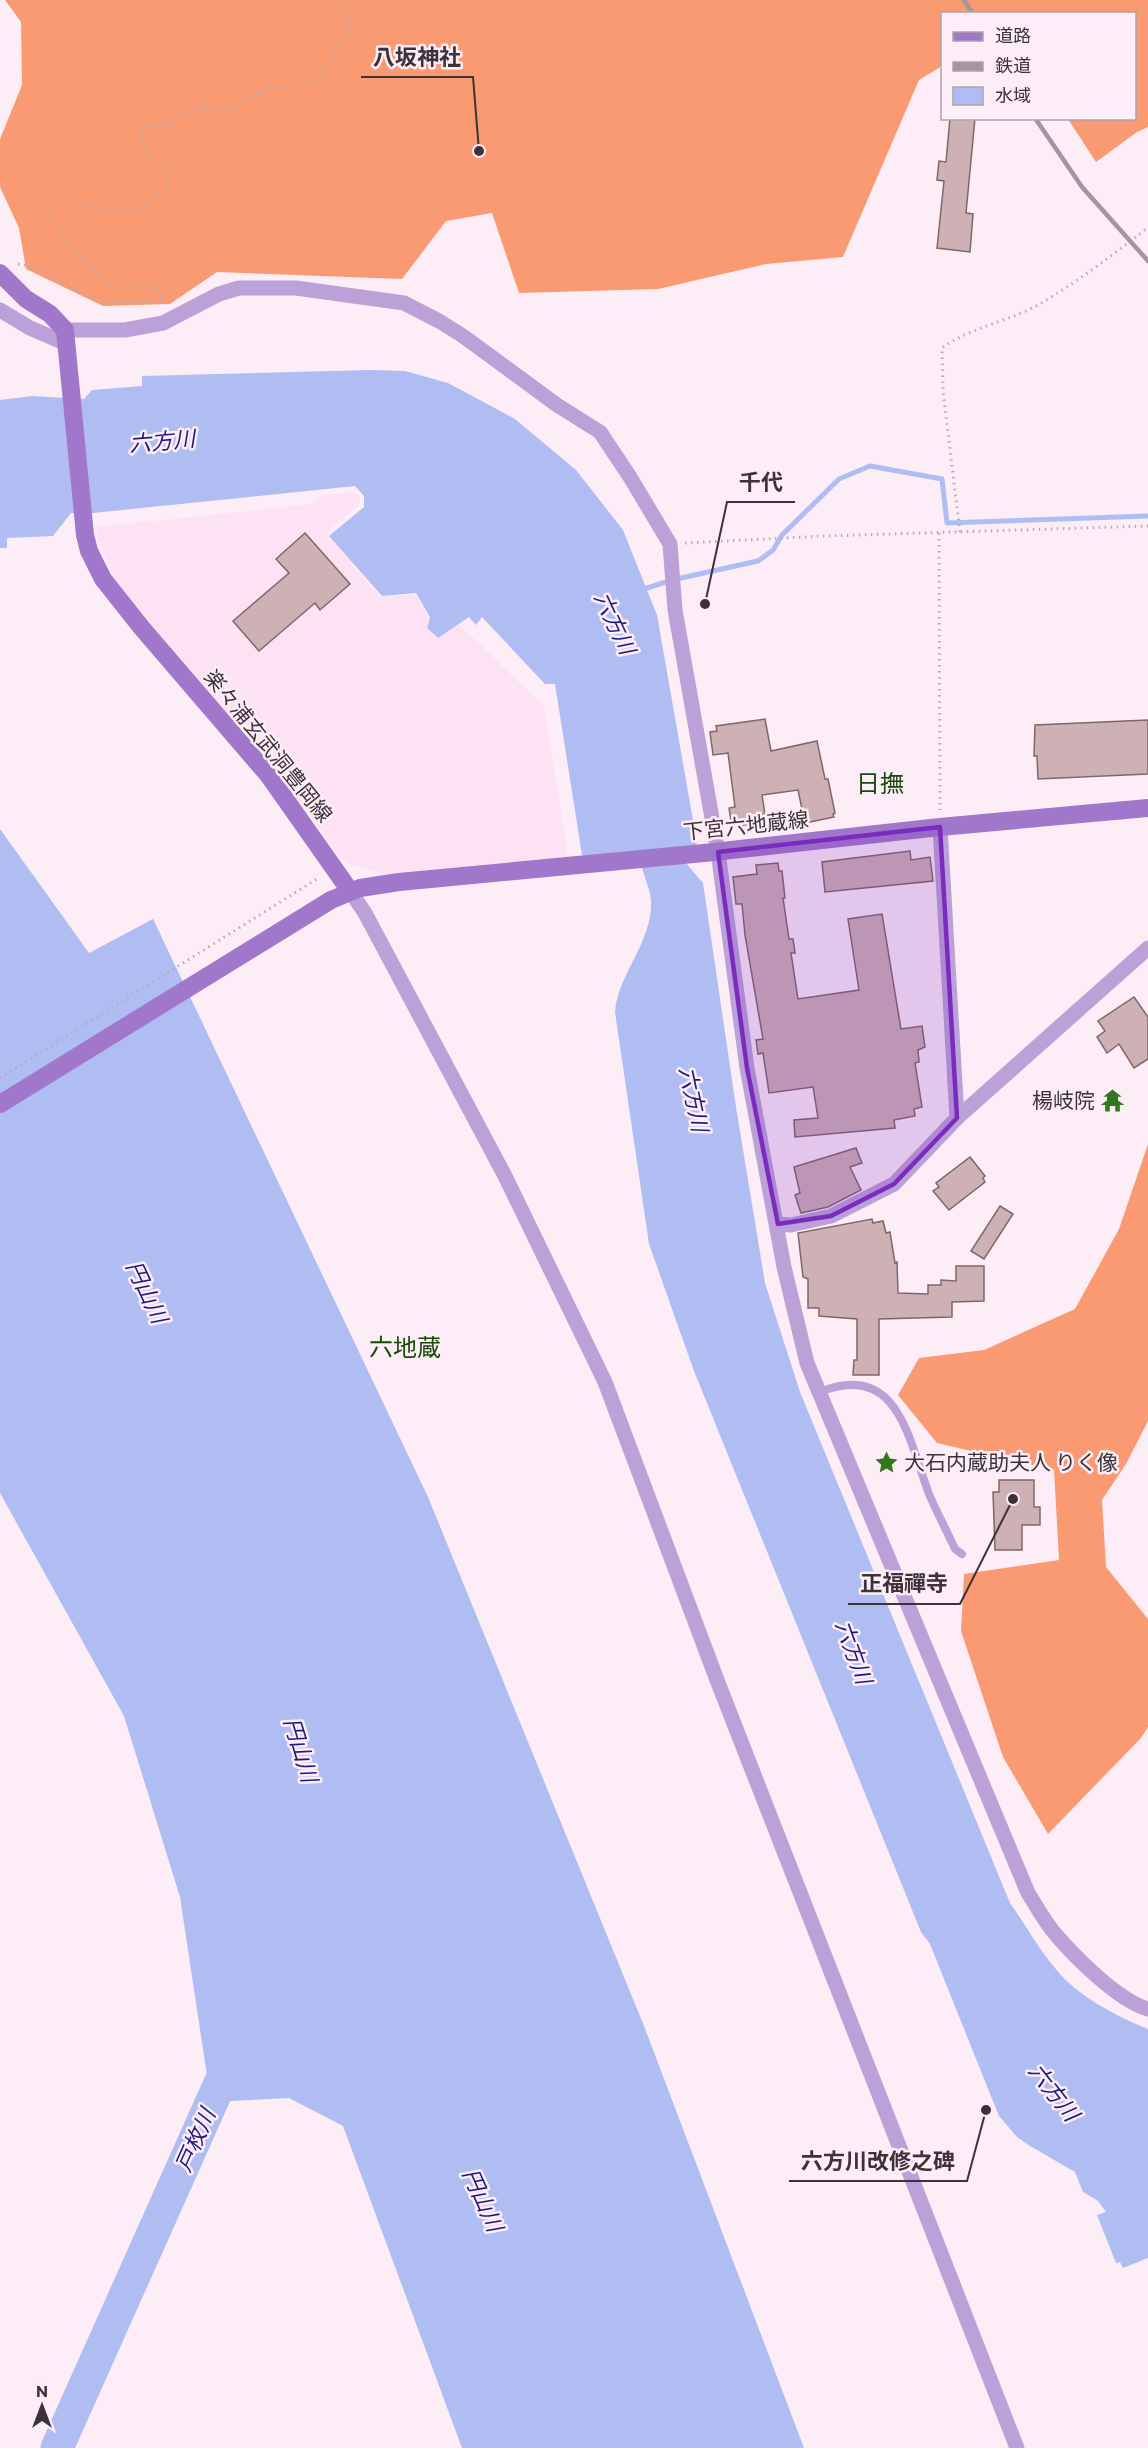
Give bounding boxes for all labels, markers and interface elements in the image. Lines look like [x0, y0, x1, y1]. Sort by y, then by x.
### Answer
legend [941, 12, 1136, 120]
text: 道路 [995, 24, 1031, 46]
callout: 八坂神社 [361, 37, 473, 77]
text: 八坂神社 [373, 43, 461, 70]
text: 鉄道 [995, 54, 1031, 76]
text: 水域 [995, 84, 1031, 106]
water label: 六方川 [128, 424, 198, 457]
callout: 千代 [727, 462, 795, 502]
text: 千代 [739, 468, 783, 495]
water label: 六方川 [589, 587, 642, 660]
street label: 楽々浦玄武洞豊岡線 [200, 664, 338, 826]
district label: 日撫 [856, 768, 904, 797]
street label: 下宮六地蔵線 [682, 805, 810, 844]
water label: 六方川 [674, 1064, 715, 1136]
place label: 楊岐院 [1032, 1087, 1095, 1112]
temple icon: 楊岐院 [1100, 1088, 1126, 1114]
water label: 円山川 [121, 1256, 174, 1329]
district label: 六地蔵 [369, 1332, 441, 1361]
place label: 大石内蔵助夫人 りく像 [904, 1449, 1118, 1474]
place icon: 大石内蔵助夫人 りく像 [873, 1450, 899, 1476]
callout: 正福禪寺 [848, 1564, 960, 1604]
text: 正福禪寺 [860, 1569, 948, 1596]
water label: 六方川 [830, 1616, 879, 1689]
water label: 円山川 [279, 1714, 325, 1787]
water label: 六方川 [1023, 2057, 1087, 2128]
water label: 戸枚川 [169, 2102, 221, 2175]
callout: 六方川改修之碑 [789, 2141, 967, 2181]
text: 六方川改修之碑 [801, 2147, 955, 2174]
water label: 円山川 [458, 2164, 510, 2237]
north arrow [12, 2376, 72, 2436]
text: N [36, 2381, 48, 2400]

